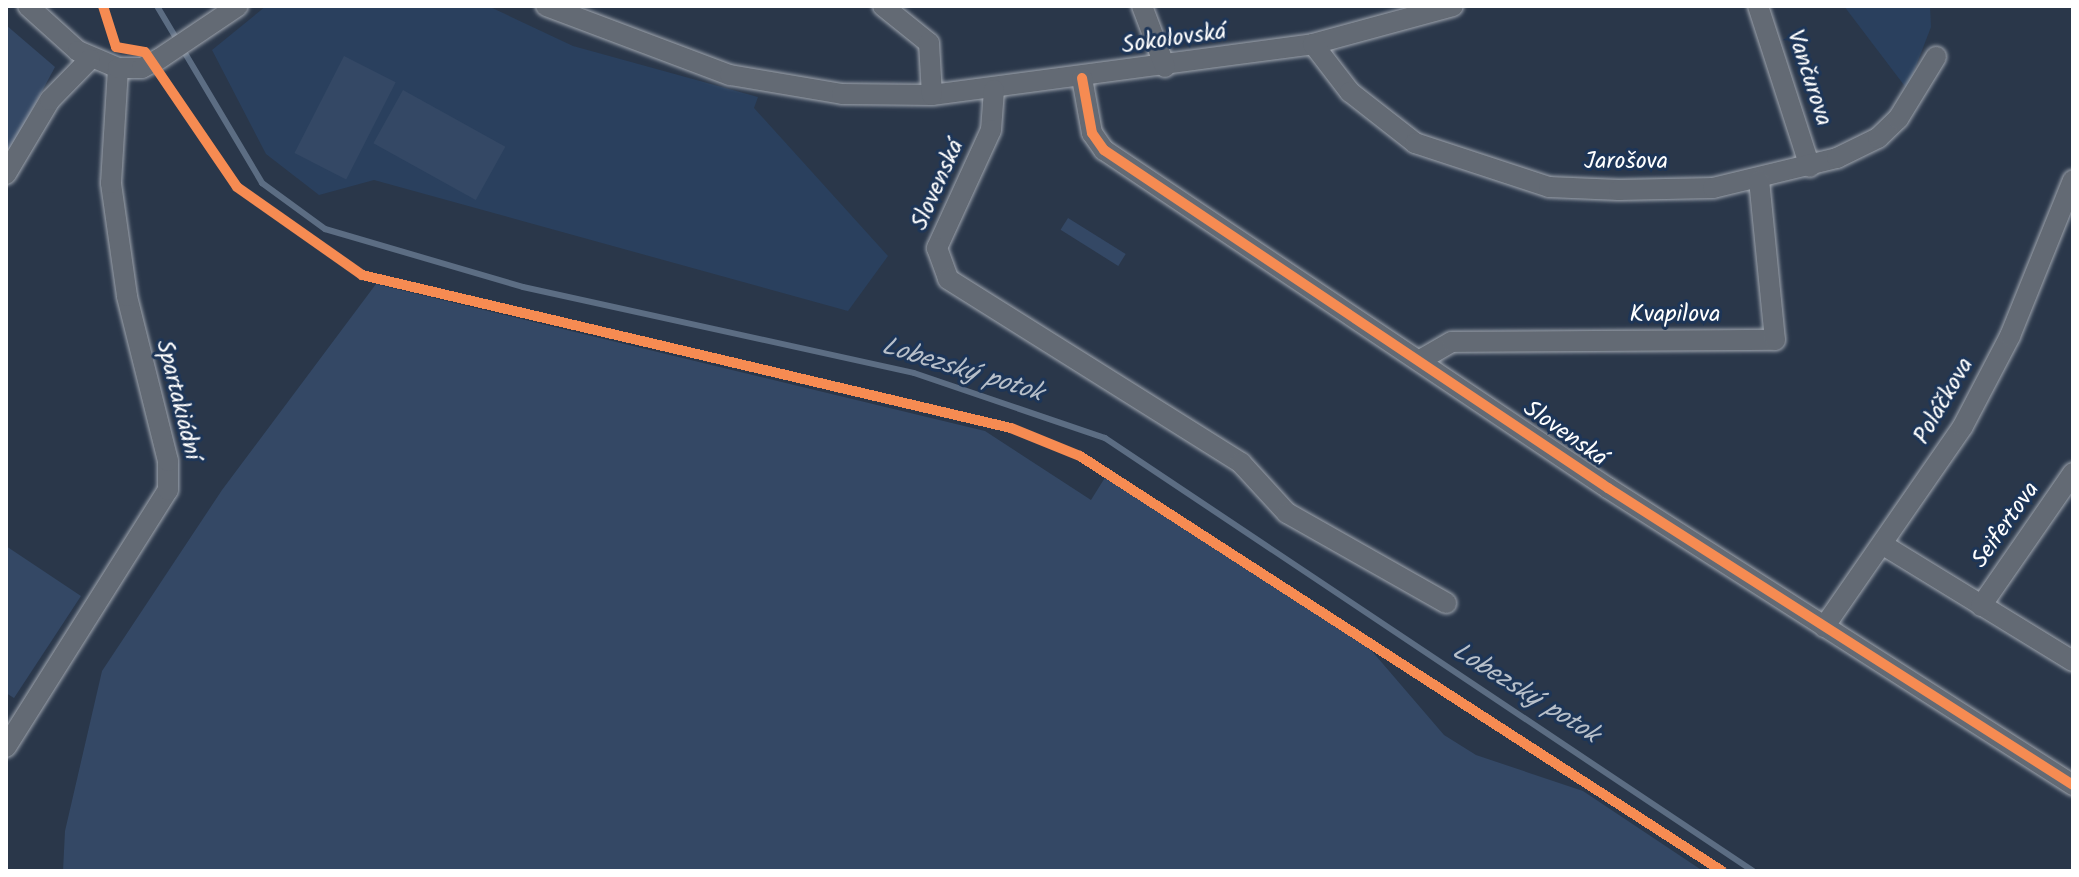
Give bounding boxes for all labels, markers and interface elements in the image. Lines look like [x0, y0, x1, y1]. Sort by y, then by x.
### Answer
street label: Sokolovská [1120, 17, 1228, 61]
street label: Vančurova [1780, 26, 1838, 130]
street label: Slovenská [905, 135, 971, 235]
street label: Jarošova [1584, 148, 1668, 176]
street label: Kvapilova [1630, 301, 1720, 329]
water label: Lobezský potok [878, 332, 1046, 410]
street label: Spartakiádní [149, 337, 207, 463]
street label: Poláčkova [1908, 353, 1980, 449]
street label: Slovenská [1517, 395, 1613, 473]
street label: Seifertova [1966, 476, 2046, 574]
water label: Lobezský potok [1446, 637, 1604, 751]

